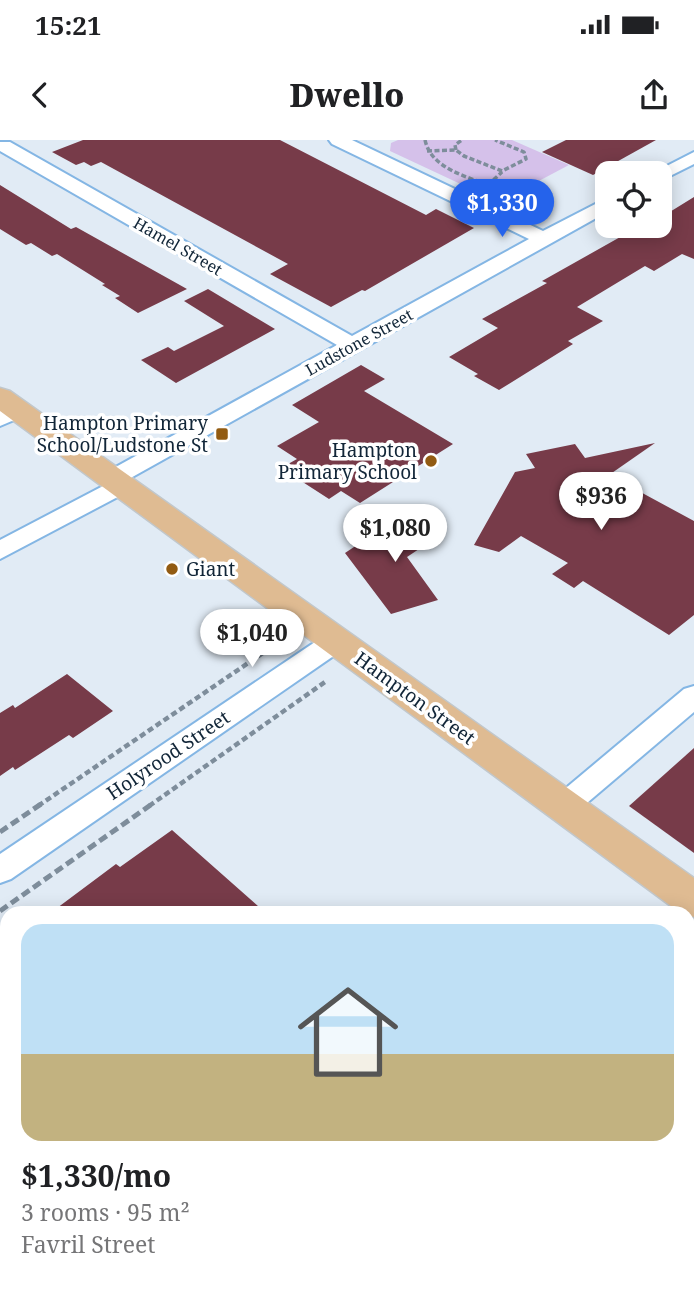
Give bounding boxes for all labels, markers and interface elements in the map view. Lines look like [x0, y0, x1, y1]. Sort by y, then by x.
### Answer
text: 15:21 [35, 7, 102, 43]
text: Dwello [290, 73, 404, 116]
icon: back [21, 76, 59, 114]
icon: share [635, 76, 673, 114]
map controls [595, 161, 672, 238]
button: locate [595, 161, 672, 238]
pin: $1,330 [445, 180, 559, 239]
text: $1,330 [466, 186, 538, 218]
street label: Hamel Street [130, 212, 227, 280]
street label: Ludstone Street [301, 303, 417, 381]
place label: Hampton Primary School/Ludstone St [37, 410, 208, 458]
marker: Hampton Primary School/Ludstone St [214, 426, 230, 442]
place label: Hampton Primary School [278, 437, 417, 485]
marker: Hampton Primary School [423, 453, 439, 469]
pin: $936 [560, 472, 642, 532]
text: $936 [575, 479, 627, 511]
pin: $1,080 [338, 504, 452, 564]
text: $1,080 [359, 511, 431, 543]
place label: Giant [186, 556, 236, 582]
marker: Giant [164, 561, 180, 577]
pin: $1,040 [195, 610, 309, 669]
text: $1,040 [216, 616, 288, 648]
street label: Hampton Street [349, 645, 481, 751]
street label: Holyrood Street [101, 704, 235, 806]
icon: home [285, 969, 411, 1095]
text: $1,330/mo [21, 1155, 171, 1196]
text: 3 rooms · 95 m² [21, 1196, 190, 1228]
text: Favril Street [21, 1228, 155, 1260]

